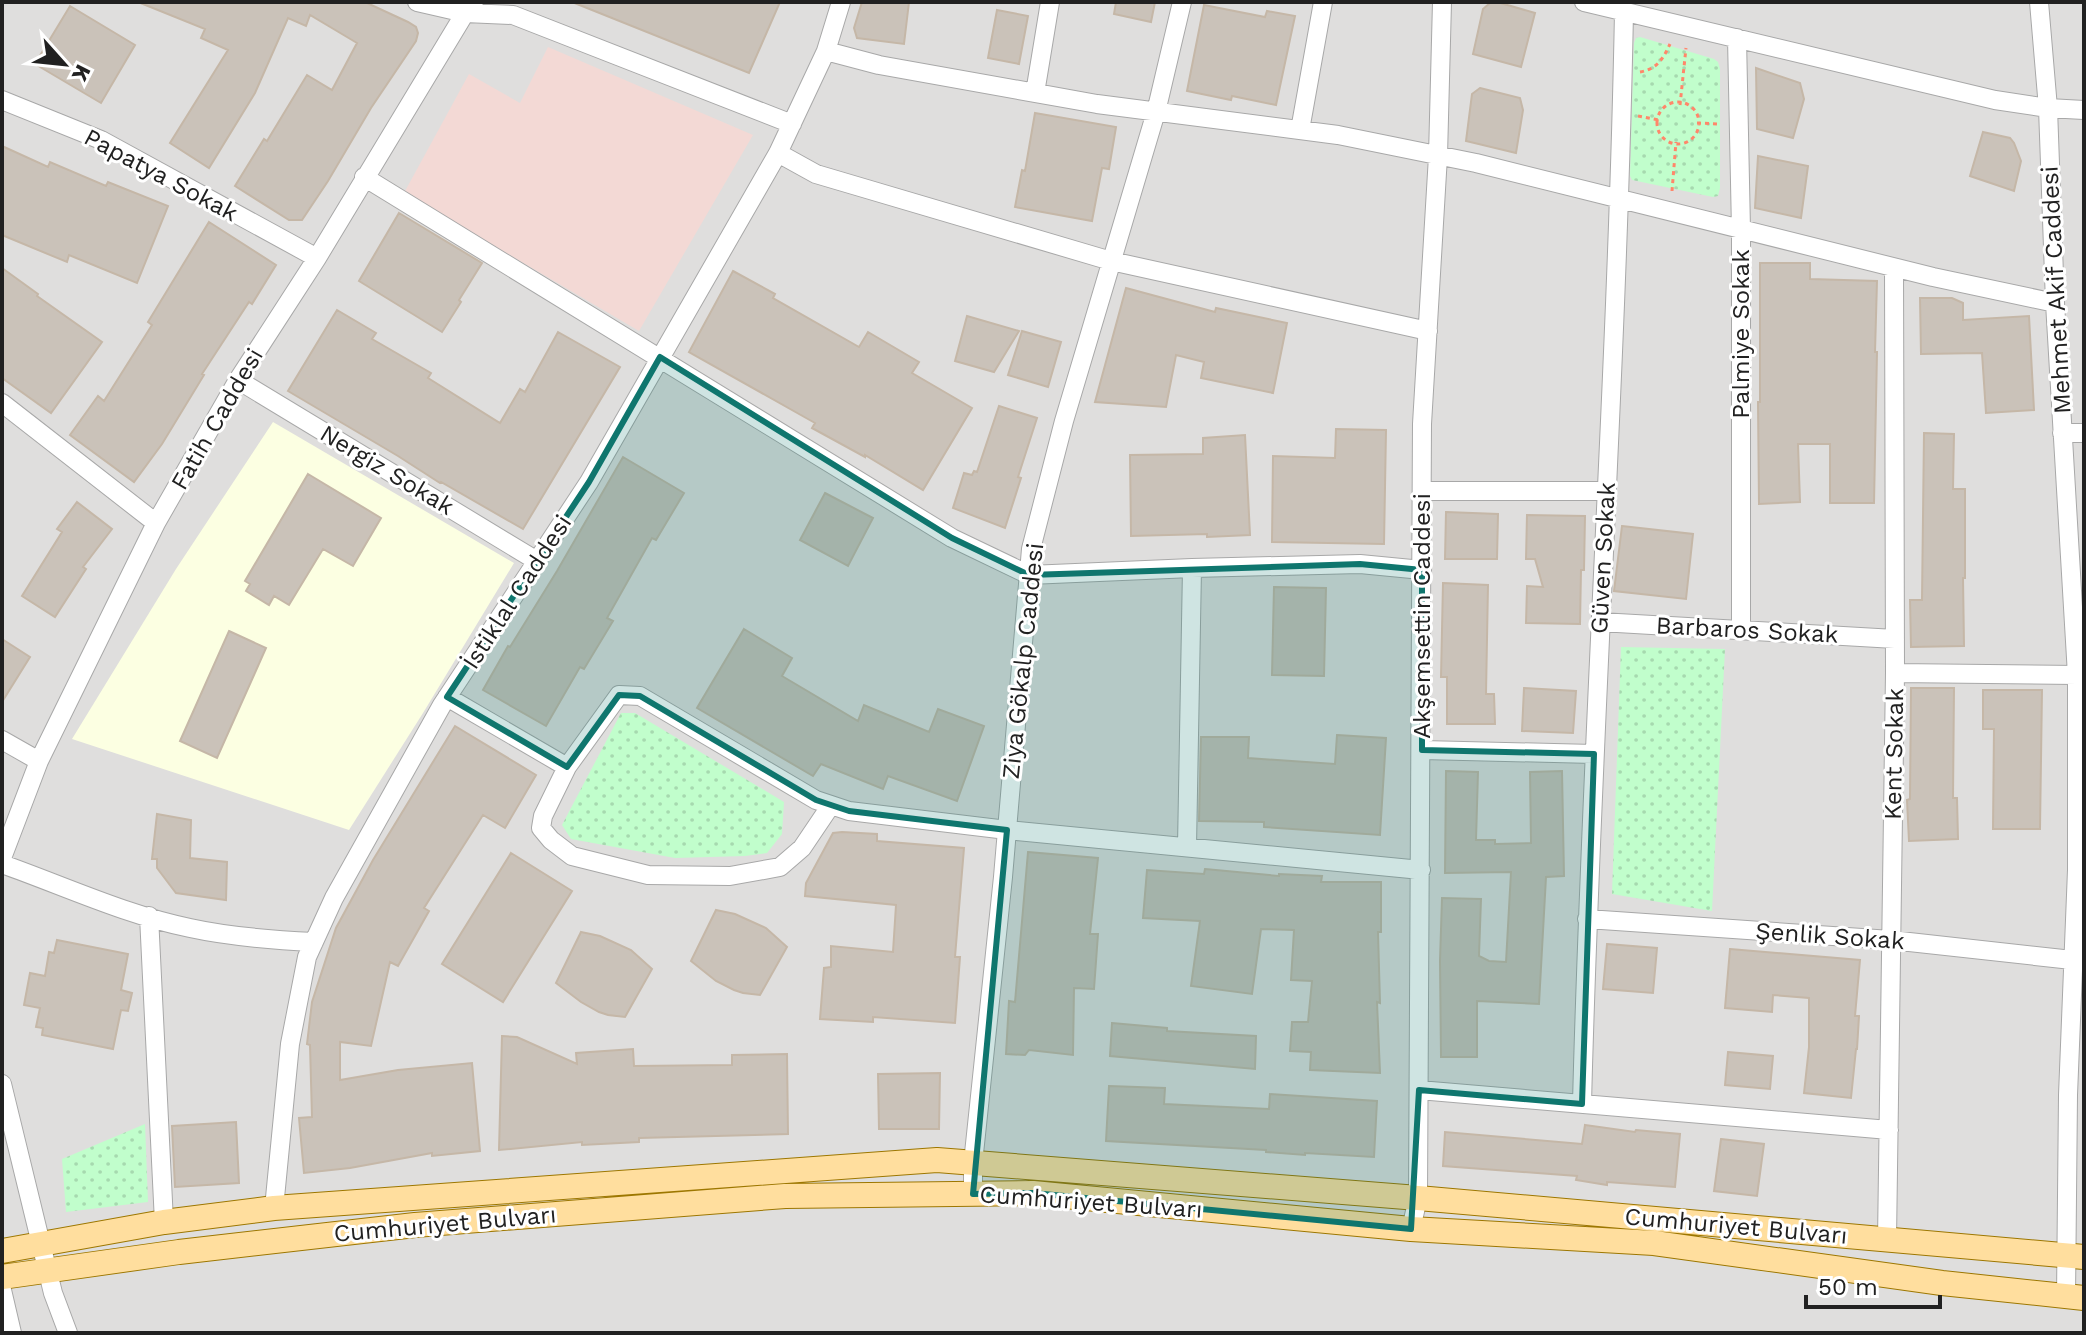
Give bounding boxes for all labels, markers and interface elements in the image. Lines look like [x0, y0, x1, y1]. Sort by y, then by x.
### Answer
north arrow [24, 24, 104, 104]
text: K [66, 60, 96, 86]
street label: Papatya Sokak [79, 123, 243, 227]
street label: Mehmet Akif Caddesi [2036, 165, 2076, 415]
street label: Palmiye Sokak [1727, 249, 1755, 419]
street label: Fatih Caddesi [165, 343, 269, 495]
street label: Nergiz Sokak [315, 419, 459, 521]
street label: Güven Sokak [1585, 481, 1621, 635]
street label: Akşemsettin Caddesi [1408, 493, 1436, 739]
street label: İstiklal Caddesi [457, 510, 577, 674]
street label: Ziya Gökalp Caddesi [997, 542, 1049, 780]
street label: Barbaros Sokak [1655, 611, 1839, 649]
street label: Kent Sokak [1879, 687, 1909, 820]
street label: Şenlik Sokak [1754, 917, 1906, 955]
street label: Cumhuriyet Bulvarı [979, 1180, 1203, 1224]
street label: Cumhuriyet Bulvarı [333, 1200, 557, 1248]
street label: Cumhuriyet Bulvarı [1624, 1202, 1848, 1250]
scale bar [1806, 1259, 1940, 1309]
text: 50 m [1818, 1273, 1878, 1301]

